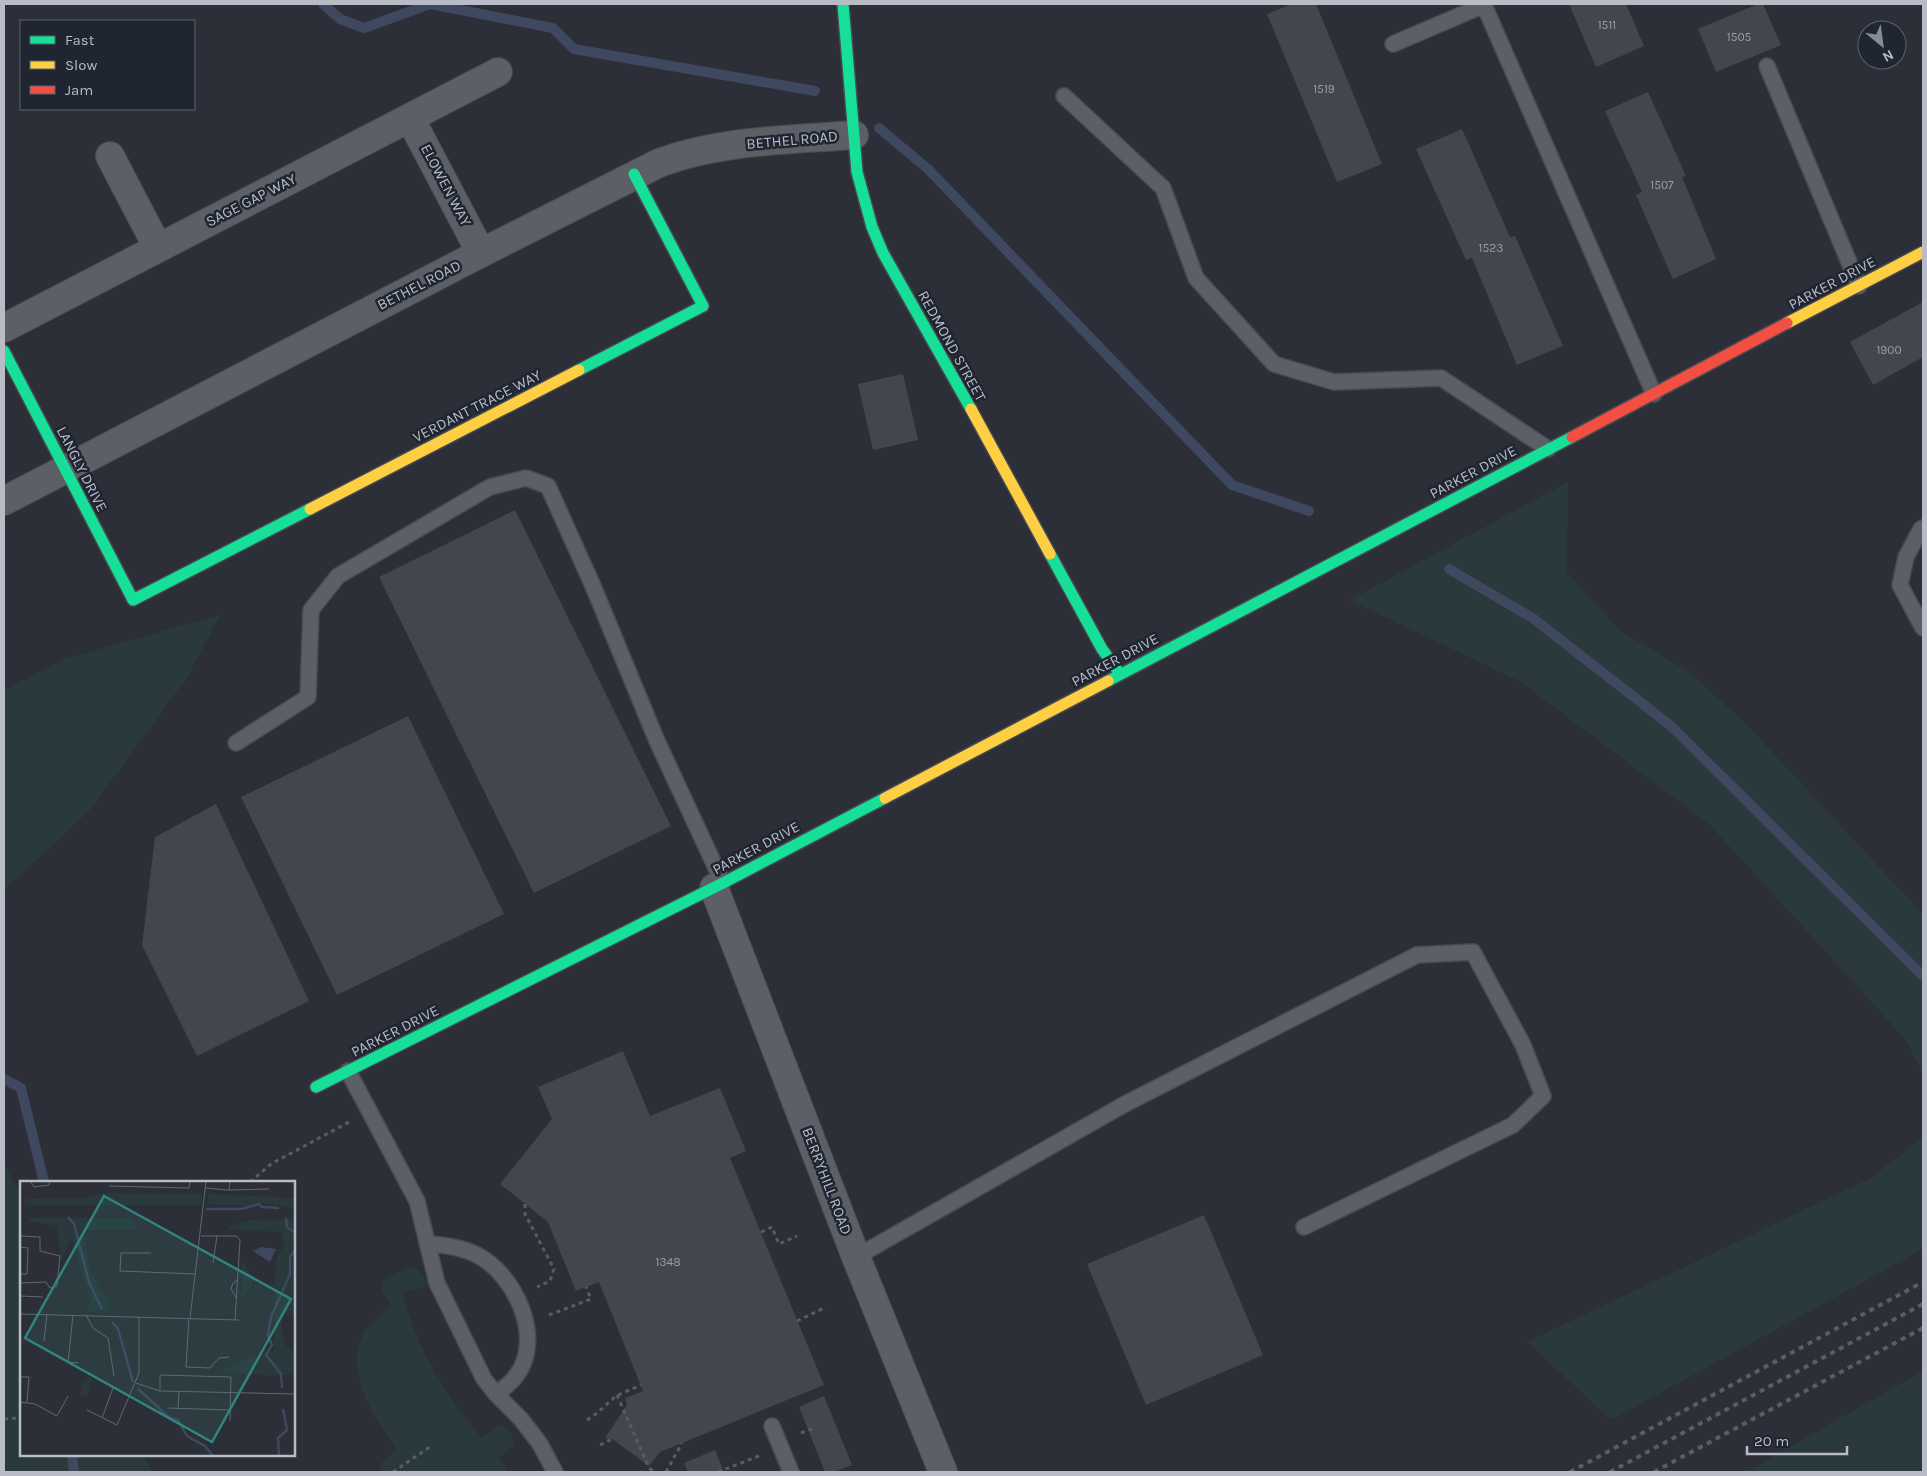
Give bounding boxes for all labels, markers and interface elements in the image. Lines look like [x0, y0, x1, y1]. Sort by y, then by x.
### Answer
house number: 1511 [1598, 18, 1616, 32]
legend [20, 20, 195, 110]
north arrow [1857, 20, 1907, 70]
house number: 1505 [1727, 30, 1752, 44]
text: Fast [65, 31, 95, 49]
text: N [1880, 46, 1897, 66]
text: Slow [65, 56, 97, 74]
text: Jam [65, 81, 93, 99]
house number: 1519 [1313, 82, 1335, 96]
street label: BETHEL ROAD [746, 127, 838, 153]
street label: ELOWEN WAY [417, 141, 475, 230]
street label: SAGE GAP WAY [203, 169, 300, 230]
house number: 1507 [1650, 178, 1674, 192]
house number: 1523 [1479, 241, 1503, 255]
street label: PARKER DRIVE [1785, 253, 1879, 313]
street label: BETHEL ROAD [374, 256, 464, 314]
street label: REDMOND STREET [914, 288, 990, 405]
house number: 1900 [1876, 343, 1902, 357]
street label: VERDANT TRACE WAY [410, 365, 545, 446]
street label: LANGLY DRIVE [53, 423, 111, 515]
street label: PARKER DRIVE [1426, 442, 1520, 502]
street label: PARKER DRIVE [1068, 630, 1162, 690]
street label: PARKER DRIVE [709, 818, 803, 878]
street label: PARKER DRIVE [348, 1001, 442, 1061]
street label: BERRYHILL ROAD [798, 1125, 856, 1237]
inset map [20, 1181, 295, 1456]
house number: 1348 [655, 1255, 681, 1269]
scale bar [1747, 1424, 1847, 1456]
text: 20 m [1754, 1432, 1789, 1450]

